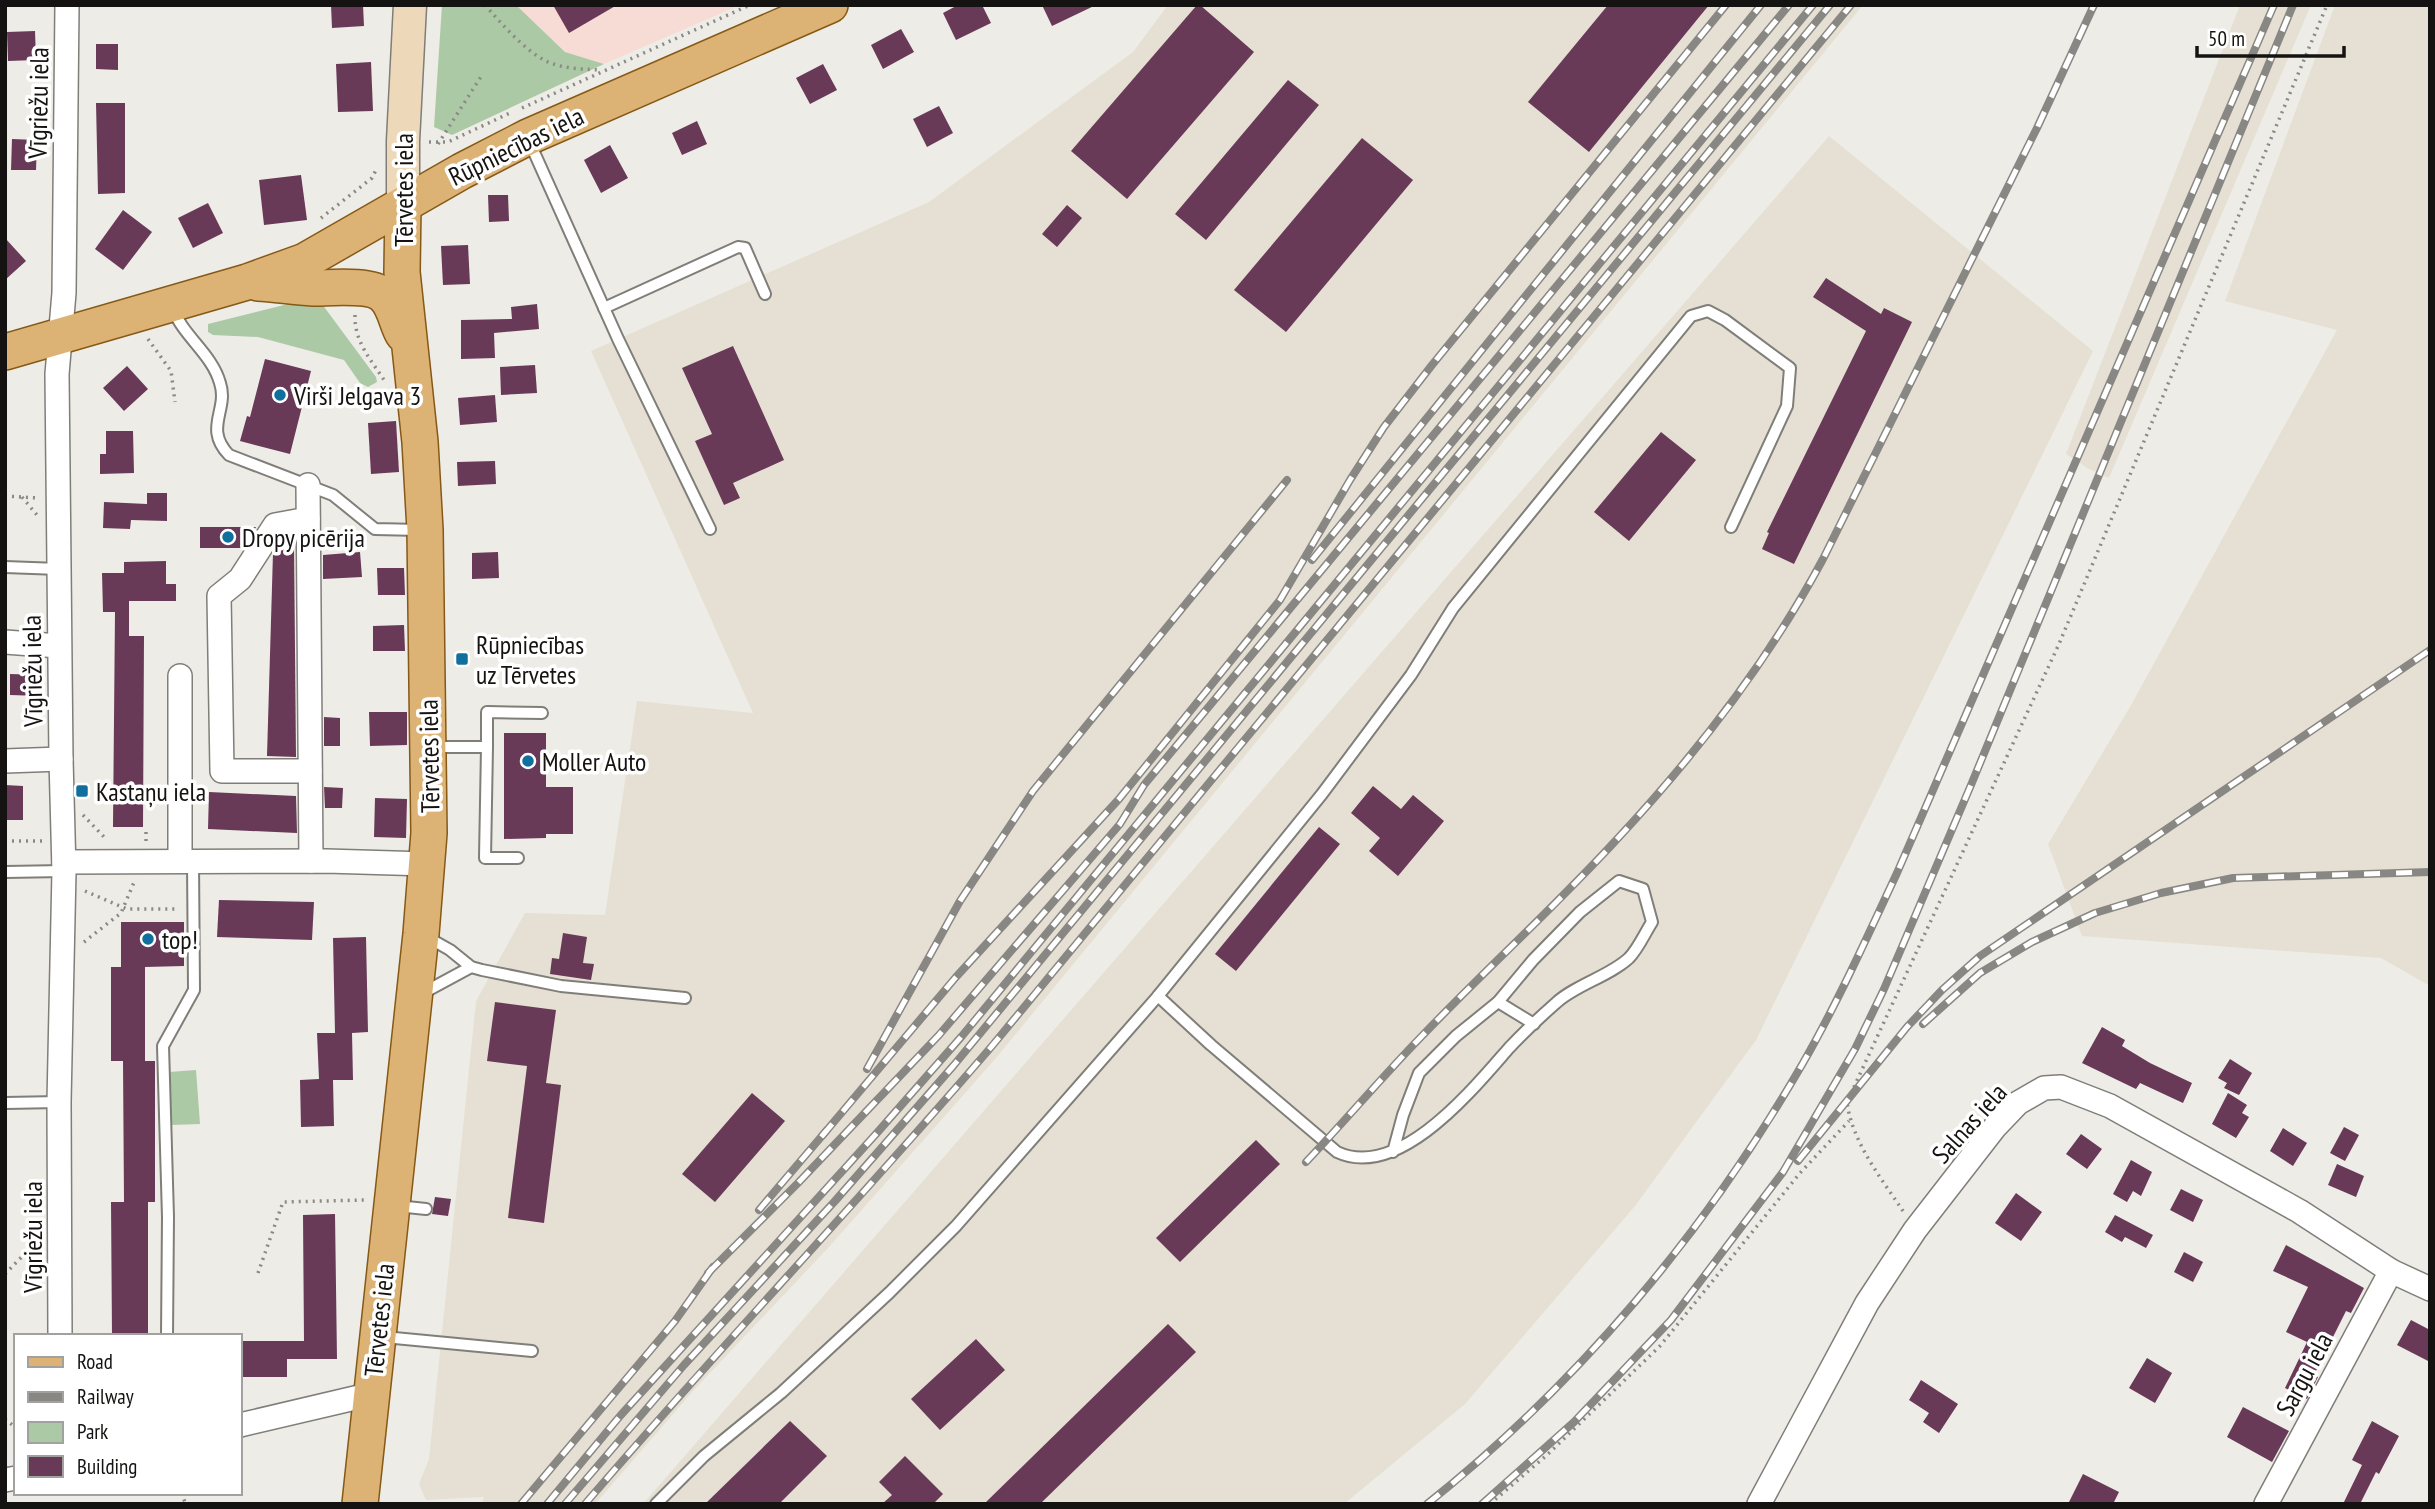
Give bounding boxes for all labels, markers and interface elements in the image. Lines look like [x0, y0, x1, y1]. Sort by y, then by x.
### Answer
scale bar [2197, 14, 2344, 58]
text: 50 m [2208, 25, 2245, 52]
street label: Vīgriežu iela [21, 47, 55, 160]
street label: Rūpniecības iela [443, 99, 589, 193]
street label: Tērvetes iela [387, 133, 420, 247]
place label: Virši Jelgava 3 [293, 379, 421, 412]
marker: Virši Jelgava 3 [272, 387, 288, 403]
place label: Dropy picērija [242, 521, 365, 554]
marker: Dropy picērija [220, 529, 236, 545]
street label: Vīgriežu iela [15, 615, 49, 728]
place label: Rūpniecības uz Tērvetes [476, 628, 584, 691]
marker: Rūpniecības uz Tērvetes [454, 651, 470, 667]
street label: Tērvetes iela [412, 699, 446, 813]
place label: Moller Auto [542, 745, 646, 778]
marker: Moller Auto [520, 753, 536, 769]
place label: Kastaņu iela [96, 775, 206, 808]
marker: Kastaņu iela [74, 783, 90, 799]
place label: top! [162, 923, 198, 956]
marker: top! [140, 931, 156, 947]
street label: Salnas iela [1924, 1076, 2014, 1170]
street label: Vīgriežu iela [16, 1181, 49, 1294]
street label: Tērvetes iela [357, 1262, 401, 1378]
street label: Sargu iela [2268, 1327, 2340, 1421]
legend [14, 1334, 242, 1495]
text: Road [77, 1348, 113, 1375]
text: Railway [77, 1383, 134, 1410]
text: Park [77, 1418, 108, 1445]
text: Building [77, 1453, 137, 1480]

